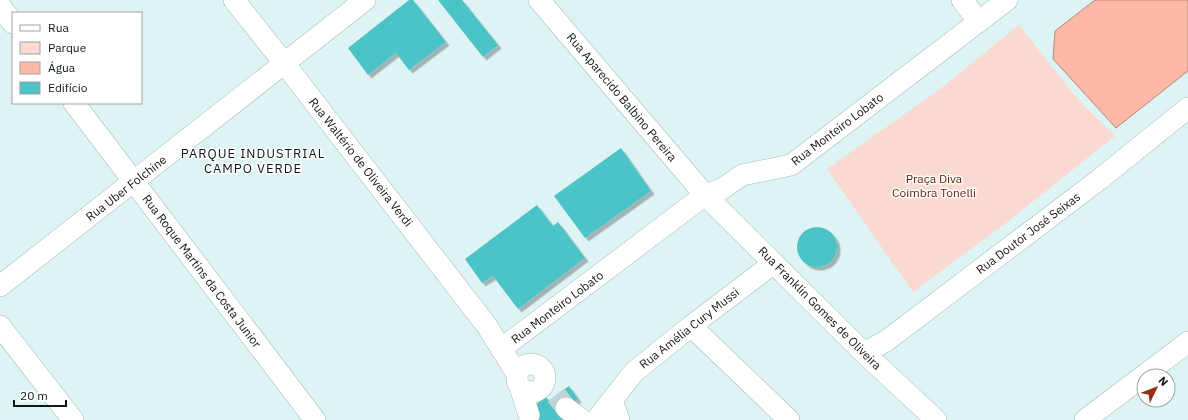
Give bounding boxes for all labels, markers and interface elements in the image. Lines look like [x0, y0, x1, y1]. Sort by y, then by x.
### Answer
legend [12, 12, 142, 104]
text: Rua [48, 20, 69, 35]
street label: Rua Aparecido Balbino Pereira [564, 30, 681, 165]
text: Parque [48, 40, 87, 55]
text: Água [48, 60, 76, 75]
text: Edifício [48, 80, 88, 95]
street label: Rua Monteiro Lobato [788, 89, 886, 169]
street label: Rua Waltério de Oliveira Verdi [306, 95, 416, 229]
district label: PARQUE INDUSTRIAL CAMPO VERDE [181, 145, 325, 177]
street label: Rua Uber Folchine [83, 152, 170, 224]
park label: Praça Diva Coimbra Tonelli [892, 171, 976, 200]
street label: Rua Doutor José Seixas [973, 189, 1083, 277]
street label: Rua Roque Martins da Costa Junior [139, 191, 265, 351]
street label: Rua Franklin Gomes de Oliveira [755, 243, 885, 373]
street label: Rua Monteiro Lobato [508, 267, 606, 347]
street label: Rua Amélia Cury Mussi [636, 284, 742, 372]
north arrow [1136, 368, 1176, 408]
text: N [1155, 373, 1171, 389]
scale bar [14, 382, 66, 408]
text: 20 m [20, 388, 48, 403]

